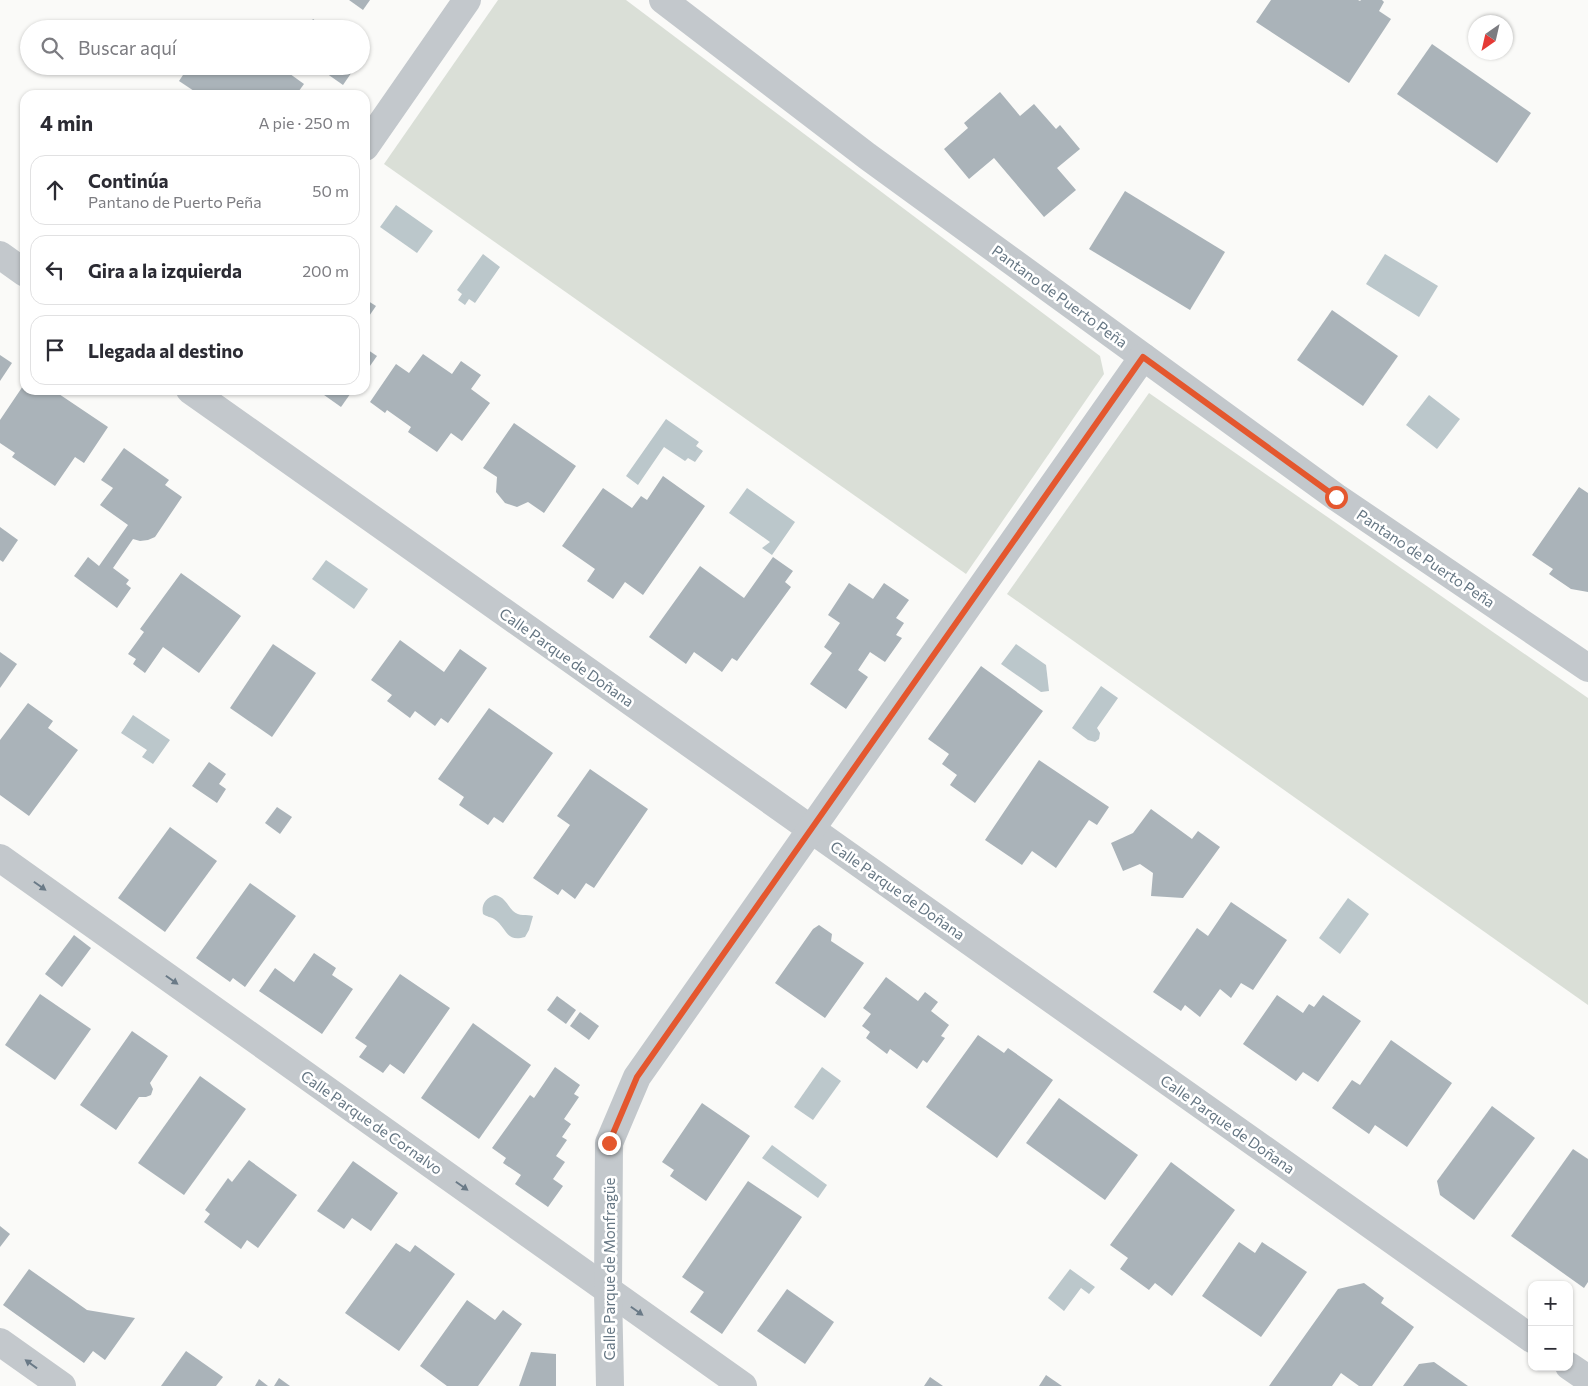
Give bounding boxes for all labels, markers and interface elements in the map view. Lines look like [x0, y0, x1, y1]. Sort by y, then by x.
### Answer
north arrow [1468, 15, 1513, 60]
search box [20, 20, 370, 75]
icon: search [38, 34, 66, 62]
text: Buscar aquí [78, 36, 177, 59]
text: 4 min [40, 110, 93, 135]
text: A pie · 250 m [258, 113, 350, 132]
text: Continúa [88, 169, 169, 192]
icon: ahead [41, 176, 69, 204]
text: 50 m [312, 181, 349, 200]
text: Pantano de Puerto Peña [88, 192, 262, 211]
street label: Pantano de Puerto Peña [989, 241, 1131, 351]
icon: left [41, 256, 69, 284]
text: Gira a la izquierda [88, 259, 242, 282]
text: 200 m [302, 261, 349, 280]
icon: arrive [41, 336, 69, 364]
text: Llegada al destino [88, 339, 244, 362]
route start [1325, 486, 1348, 509]
street label: Pantano de Puerto Peña [1353, 505, 1499, 611]
street label: Calle Parque de Doñana [496, 604, 638, 710]
street label: Calle Parque de Doñana [827, 837, 969, 943]
one-way arrow [33, 881, 47, 891]
one-way arrow [165, 975, 178, 986]
street label: Calle Parque de Cornalvo [298, 1066, 446, 1178]
street label: Calle Parque de Doñana [1157, 1071, 1299, 1177]
route end [598, 1132, 621, 1155]
street label: Calle Parque de Monfragüe [600, 1178, 618, 1360]
one-way arrow [455, 1181, 468, 1191]
map controls [1528, 1281, 1573, 1371]
button: + [1528, 1281, 1573, 1326]
one-way arrow [630, 1306, 644, 1316]
button: − [1528, 1326, 1573, 1371]
one-way arrow [24, 1359, 38, 1369]

